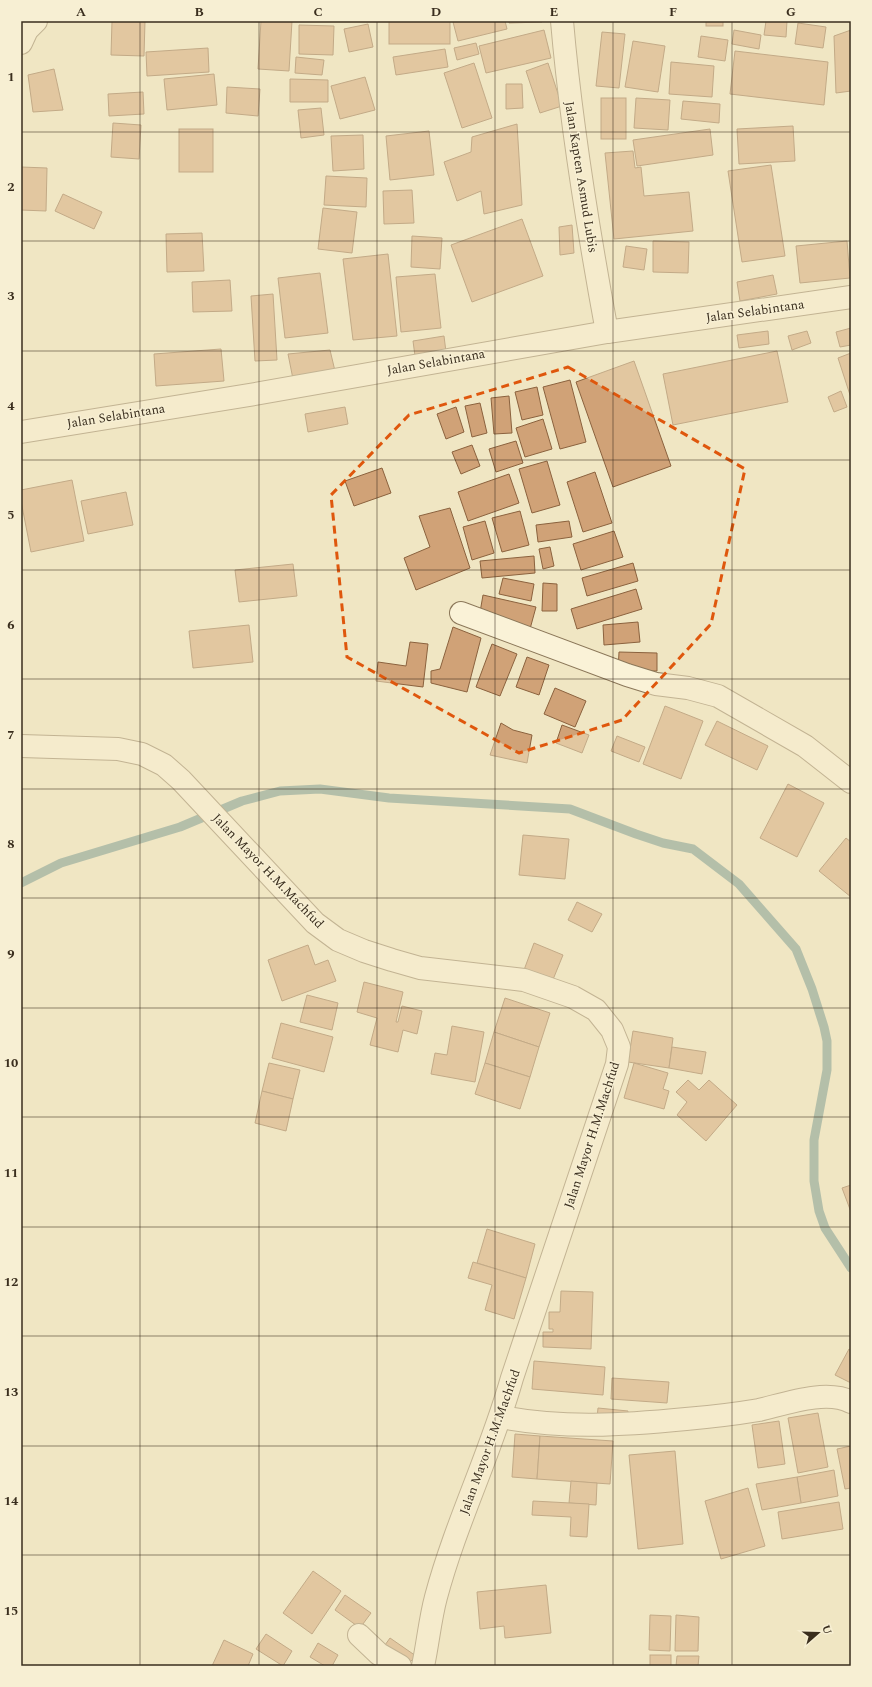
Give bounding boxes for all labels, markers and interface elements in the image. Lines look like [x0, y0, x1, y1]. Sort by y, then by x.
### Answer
text: A [76, 2, 86, 22]
text: B [194, 2, 204, 22]
text: C [313, 2, 323, 22]
text: D [431, 2, 441, 22]
text: E [550, 2, 559, 22]
text: F [669, 2, 677, 22]
text: G [786, 2, 796, 22]
text: 1 [7, 67, 15, 87]
street label: Jalan Kapten Asmud Lubis [559, 100, 603, 254]
text: 2 [7, 177, 15, 197]
text: 3 [7, 286, 15, 306]
street label: Jalan Selabintana [704, 294, 806, 328]
street label: Jalan Selabintana [385, 343, 487, 380]
text: 4 [7, 396, 15, 416]
street label: Jalan Selabintana [65, 398, 167, 434]
text: 5 [7, 505, 15, 525]
text: 6 [7, 615, 15, 635]
text: 7 [7, 725, 15, 745]
street label: Jalan Mayor H.M.Machfud [208, 809, 328, 933]
text: 8 [7, 834, 15, 854]
text: 9 [7, 944, 15, 964]
text: 10 [4, 1053, 18, 1073]
street label: Jalan Mayor H.M.Machfud [559, 1059, 625, 1211]
text: 11 [4, 1163, 18, 1183]
text: 12 [4, 1272, 18, 1292]
street label: Jalan Mayor H.M.Machfud [454, 1366, 526, 1518]
text: 13 [4, 1382, 18, 1402]
text: 14 [4, 1491, 19, 1511]
text: 15 [4, 1601, 18, 1621]
north arrow [798, 1613, 838, 1653]
text: U [817, 1623, 836, 1637]

